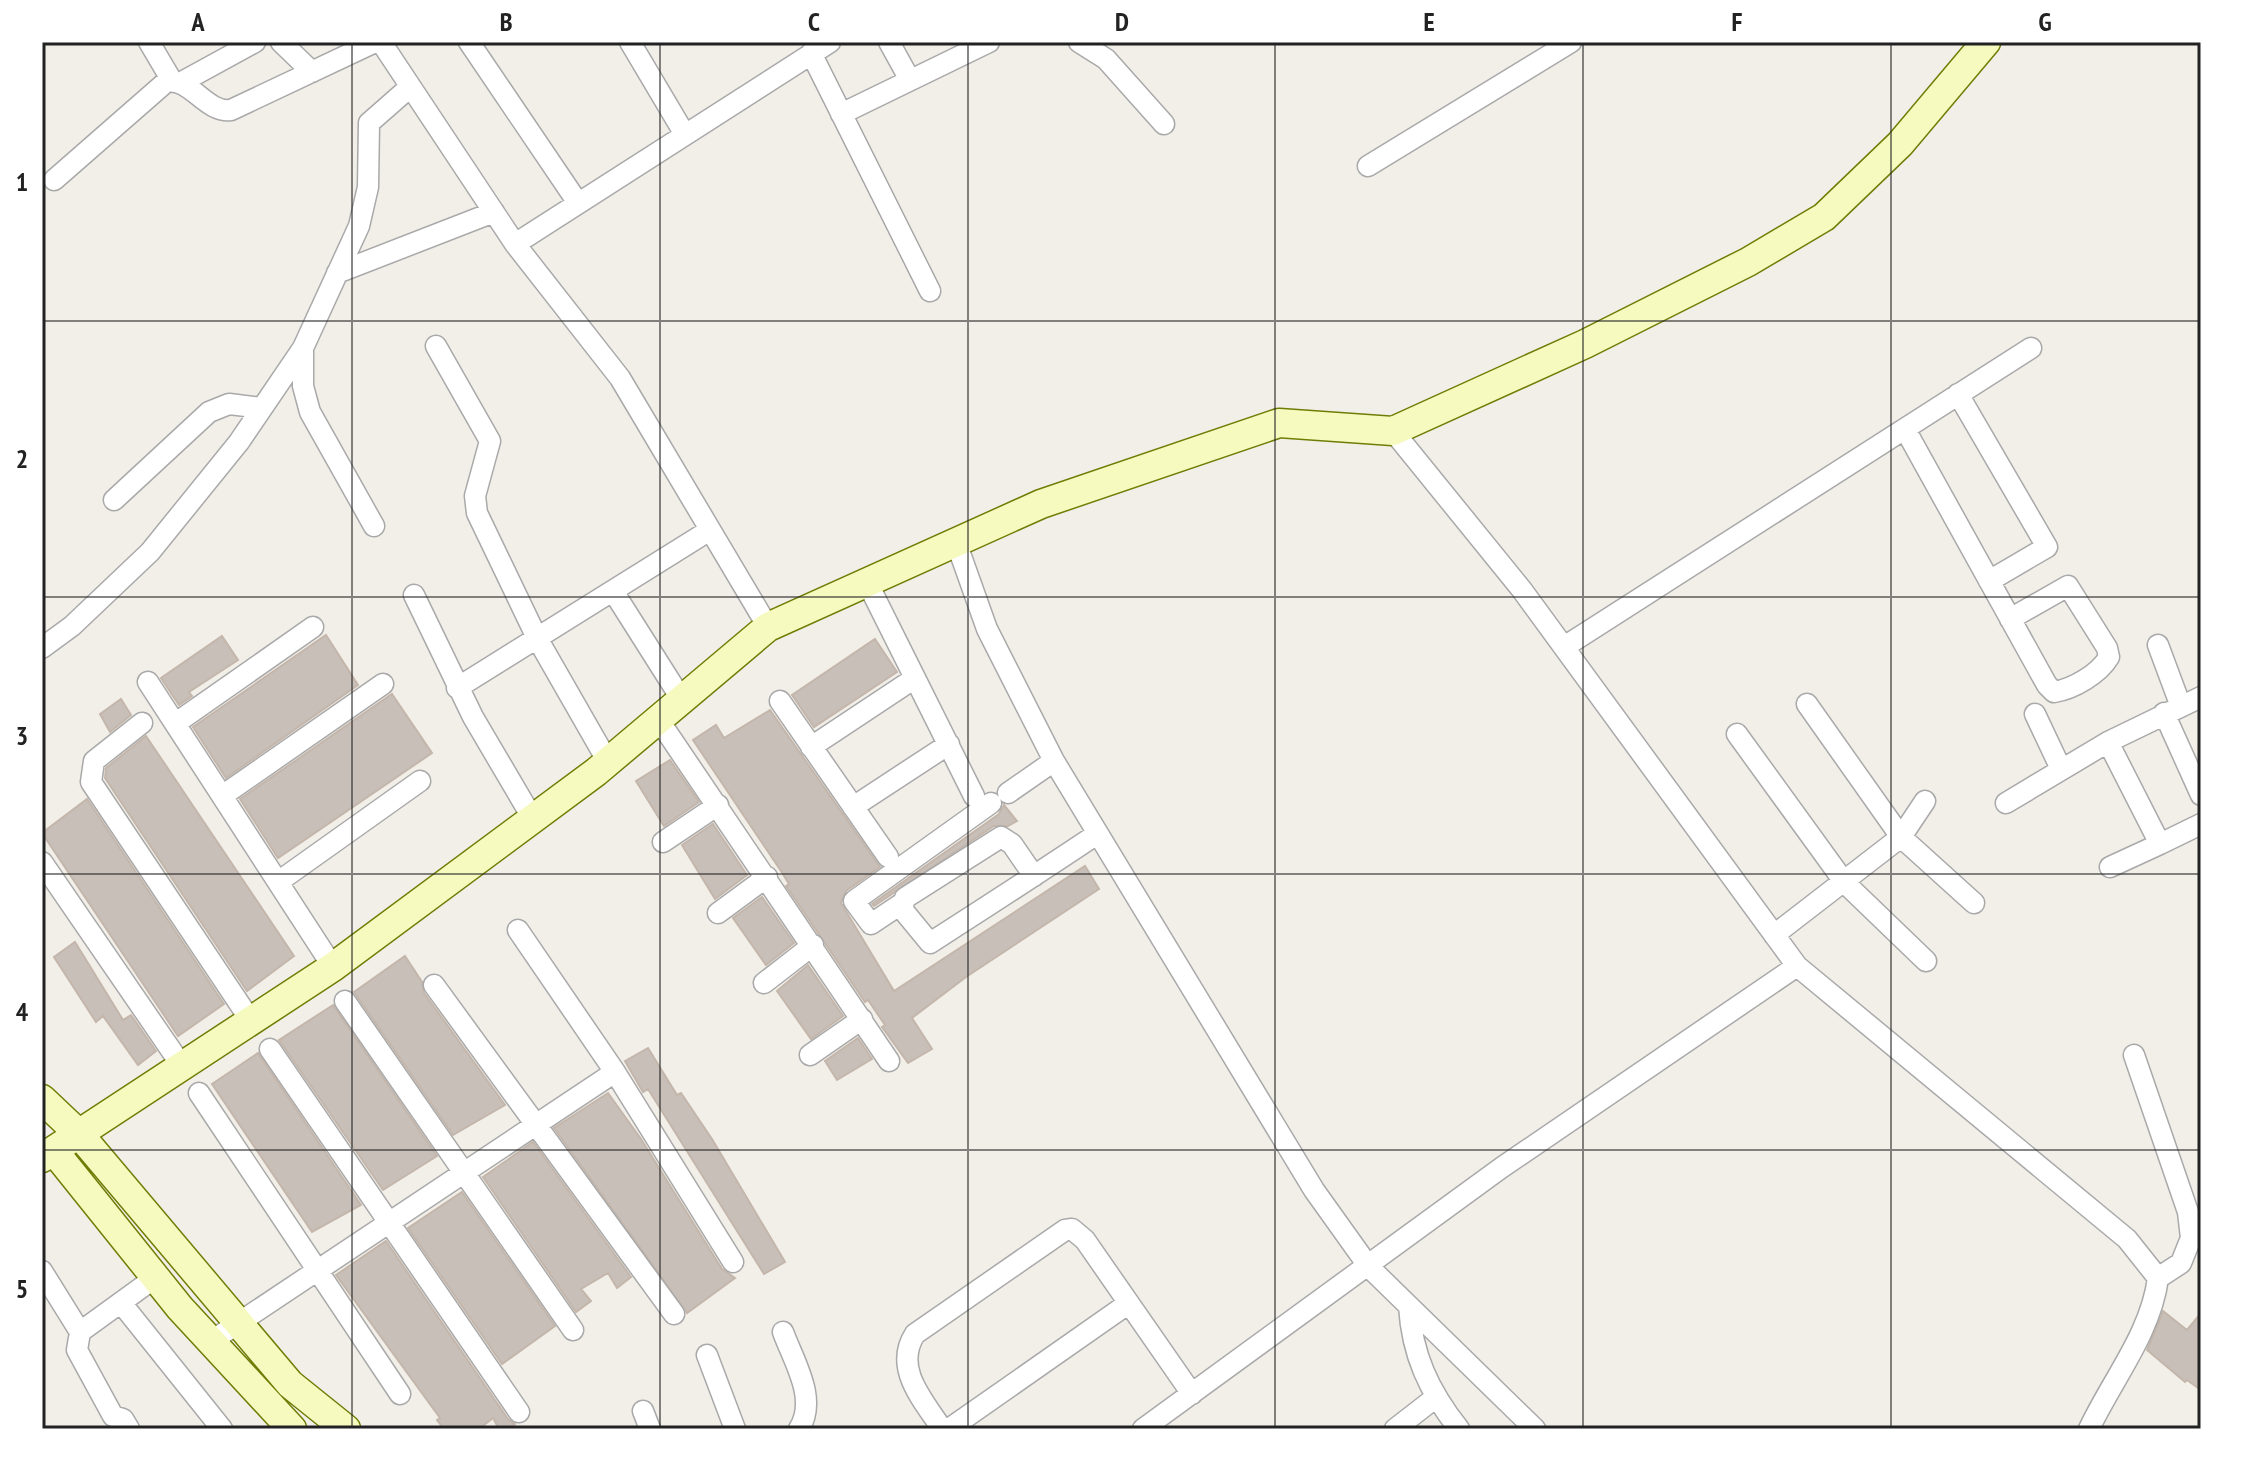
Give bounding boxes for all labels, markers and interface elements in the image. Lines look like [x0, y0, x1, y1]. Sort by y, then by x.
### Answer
text: A [190, 5, 205, 38]
text: B [500, 5, 513, 38]
text: C [808, 5, 820, 38]
text: D [1115, 5, 1129, 38]
text: E [1423, 5, 1435, 38]
text: F [1732, 5, 1743, 38]
text: G [2038, 5, 2052, 38]
text: 1 [16, 165, 28, 198]
text: 2 [16, 442, 28, 475]
text: 3 [16, 719, 28, 752]
text: 4 [16, 995, 29, 1028]
text: 5 [16, 1272, 28, 1305]

